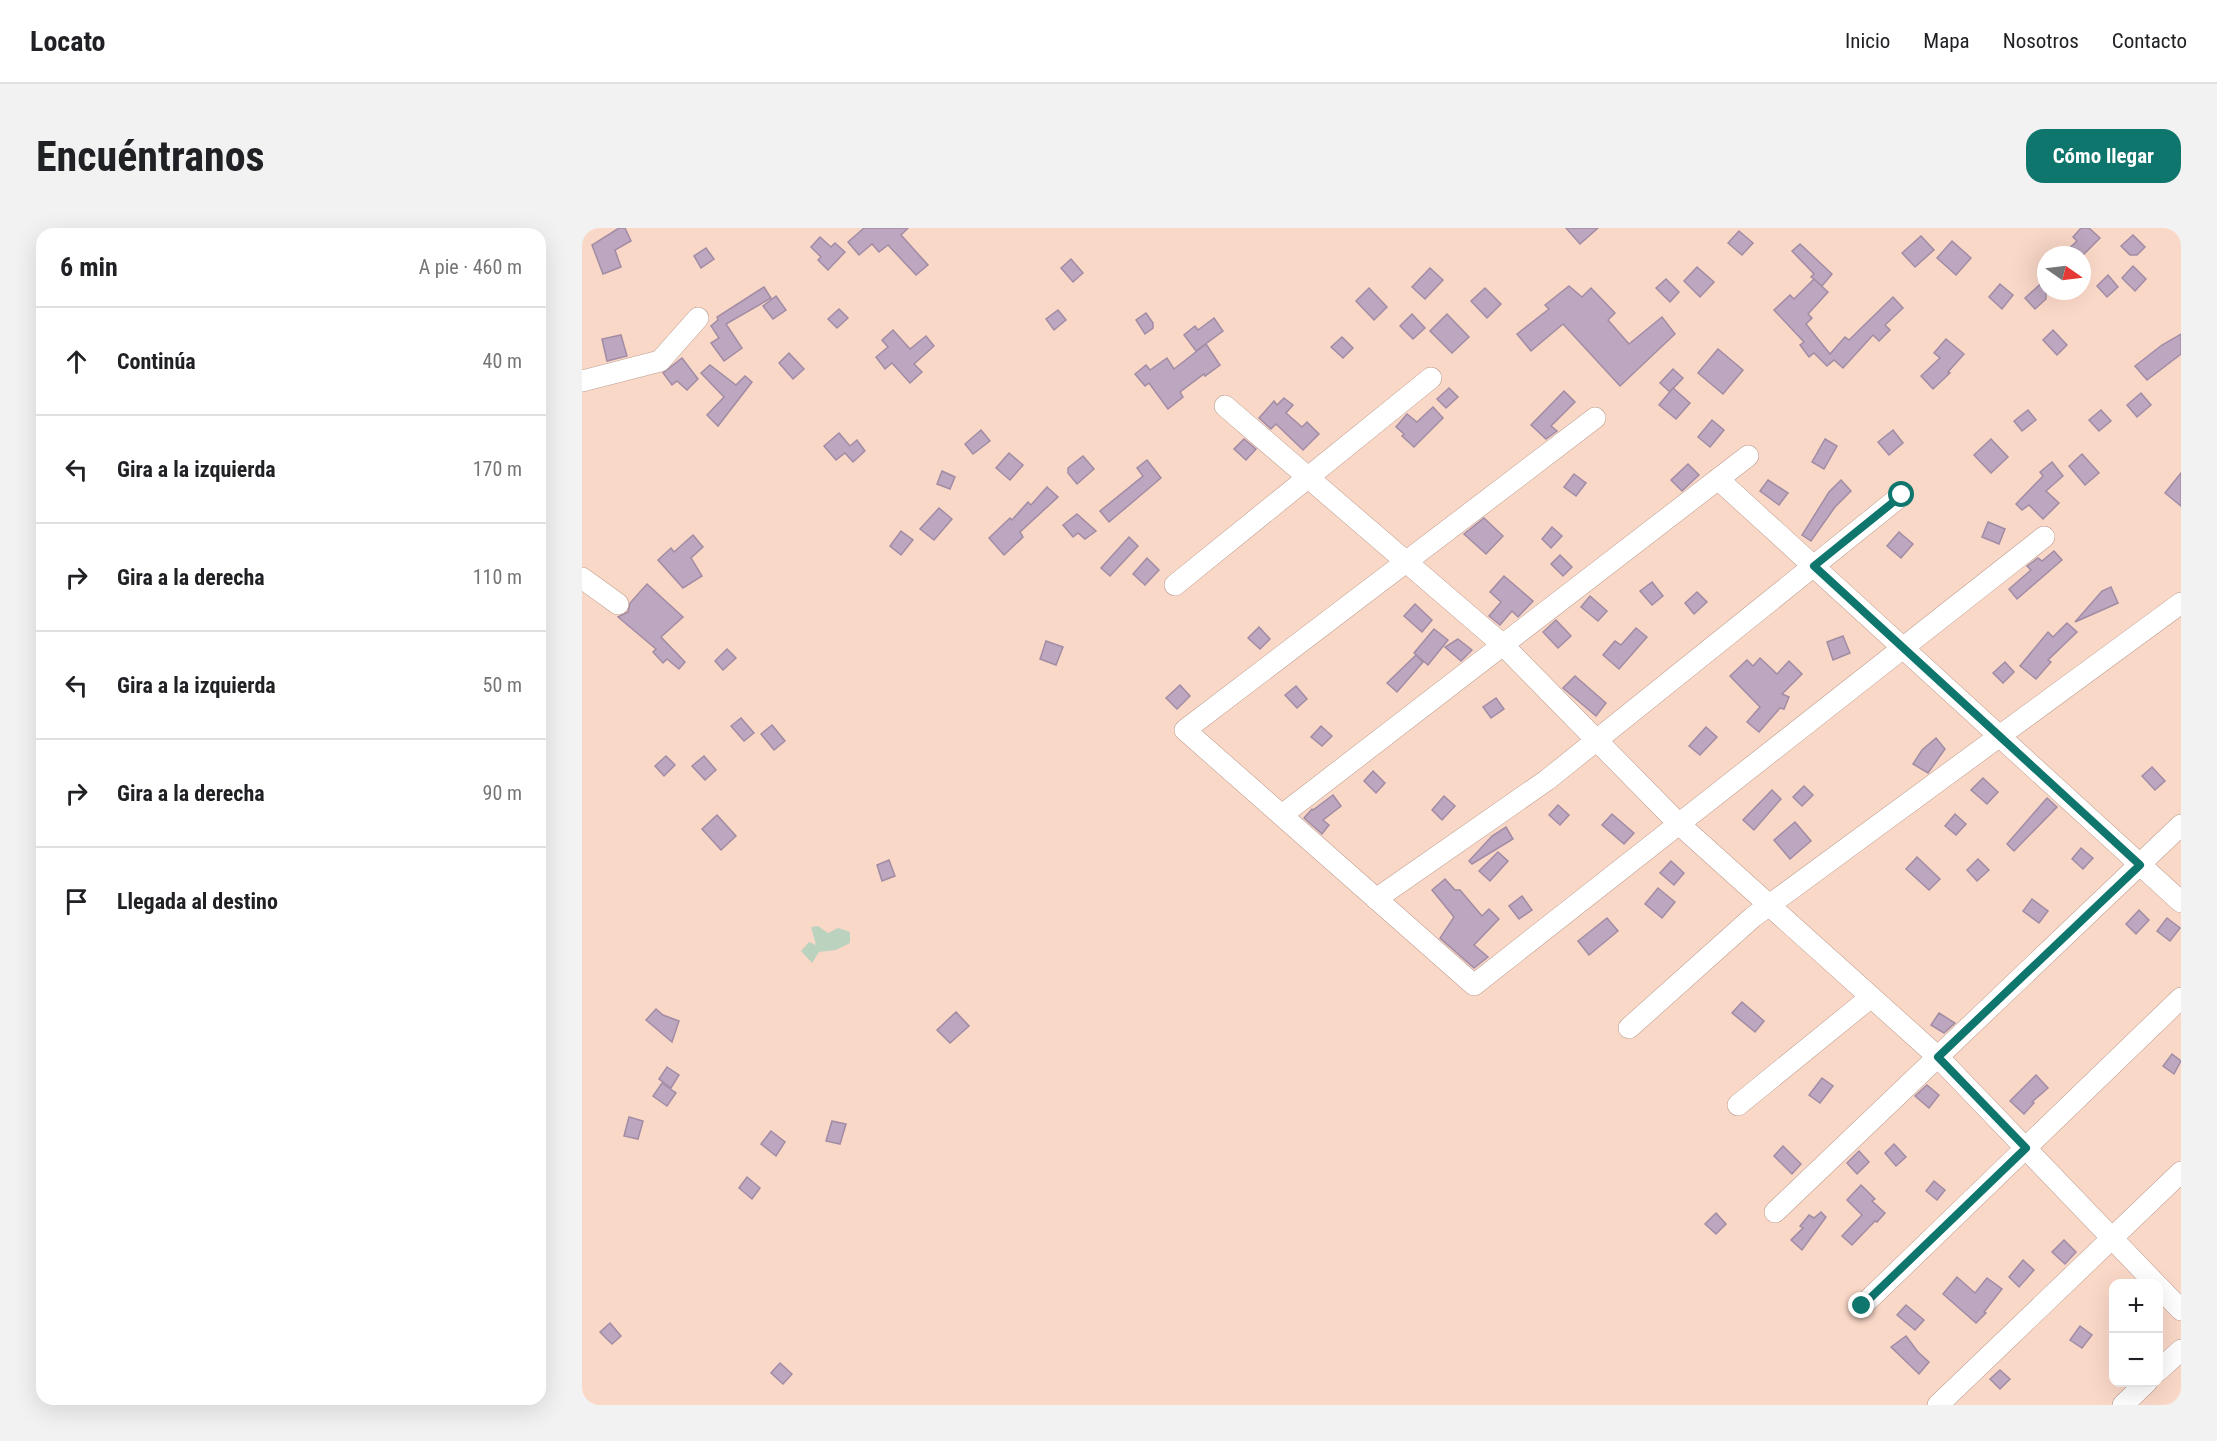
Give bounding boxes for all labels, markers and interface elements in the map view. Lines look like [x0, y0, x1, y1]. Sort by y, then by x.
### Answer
text: Locato [30, 25, 106, 58]
text: Inicio [1845, 29, 1890, 53]
text: Mapa [1923, 29, 1970, 53]
text: Nosotros [2003, 29, 2079, 53]
text: Contacto [2112, 29, 2187, 53]
button: Cómo llegar [2026, 129, 2181, 183]
text: Encuéntranos [36, 132, 265, 181]
north arrow [2037, 246, 2091, 300]
text: 6 min [60, 252, 118, 282]
text: A pie · 460 m [419, 255, 522, 279]
icon: ahead [60, 345, 93, 378]
text: Continúa [117, 349, 196, 374]
text: 40 m [483, 349, 522, 373]
icon: left [60, 453, 93, 486]
text: Gira a la izquierda [117, 457, 276, 482]
text: 170 m [473, 457, 522, 481]
route start [1888, 481, 1914, 507]
icon: right [60, 561, 93, 594]
text: Gira a la derecha [117, 565, 265, 590]
text: 110 m [473, 565, 522, 589]
icon: left [60, 669, 93, 702]
text: Gira a la izquierda [117, 673, 276, 698]
text: 50 m [483, 673, 522, 697]
icon: right [60, 777, 93, 810]
text: Gira a la derecha [117, 781, 265, 806]
text: 90 m [483, 781, 522, 805]
icon: arrive [60, 885, 93, 918]
text: Llegada al destino [117, 889, 278, 914]
map controls [2109, 1279, 2163, 1387]
button: + [2109, 1279, 2163, 1333]
route end [1848, 1292, 1874, 1318]
button: − [2109, 1333, 2163, 1387]

